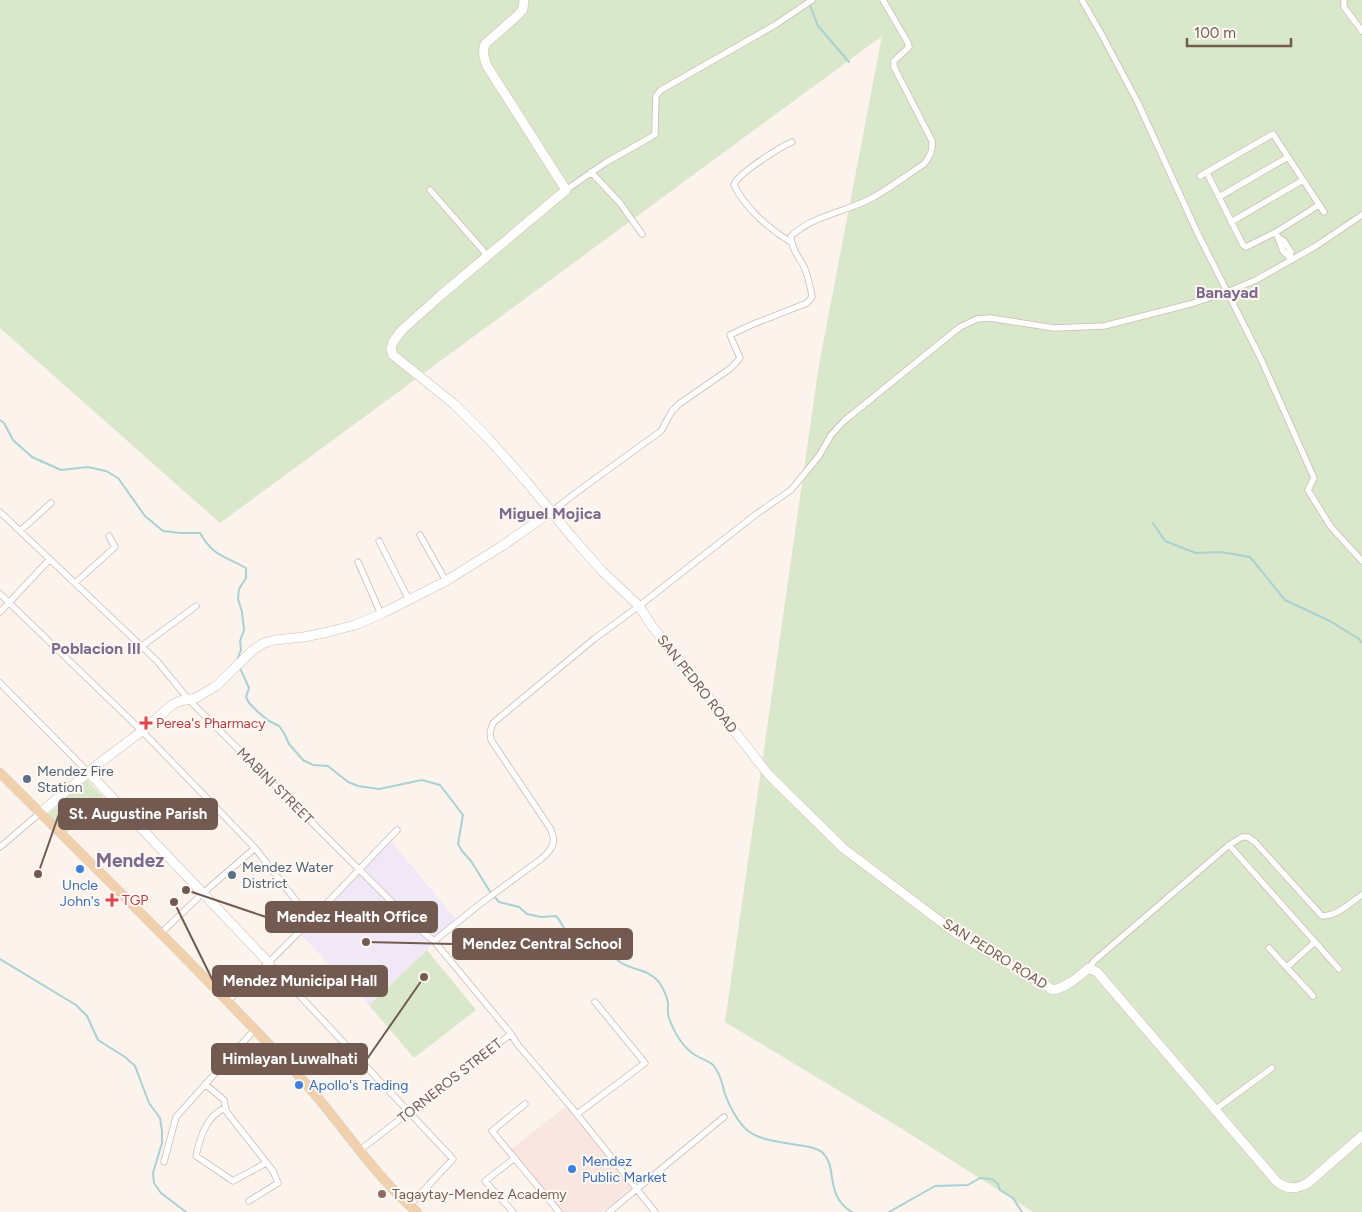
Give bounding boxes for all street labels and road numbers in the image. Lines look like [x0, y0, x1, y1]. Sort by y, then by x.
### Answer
street label: SAN PEDRO ROAD [653, 631, 741, 737]
street label: MABINI STREET [233, 744, 317, 828]
street label: SAN PEDRO ROAD [940, 915, 1050, 993]
street label: TORNEROS STREET [395, 1035, 506, 1127]

